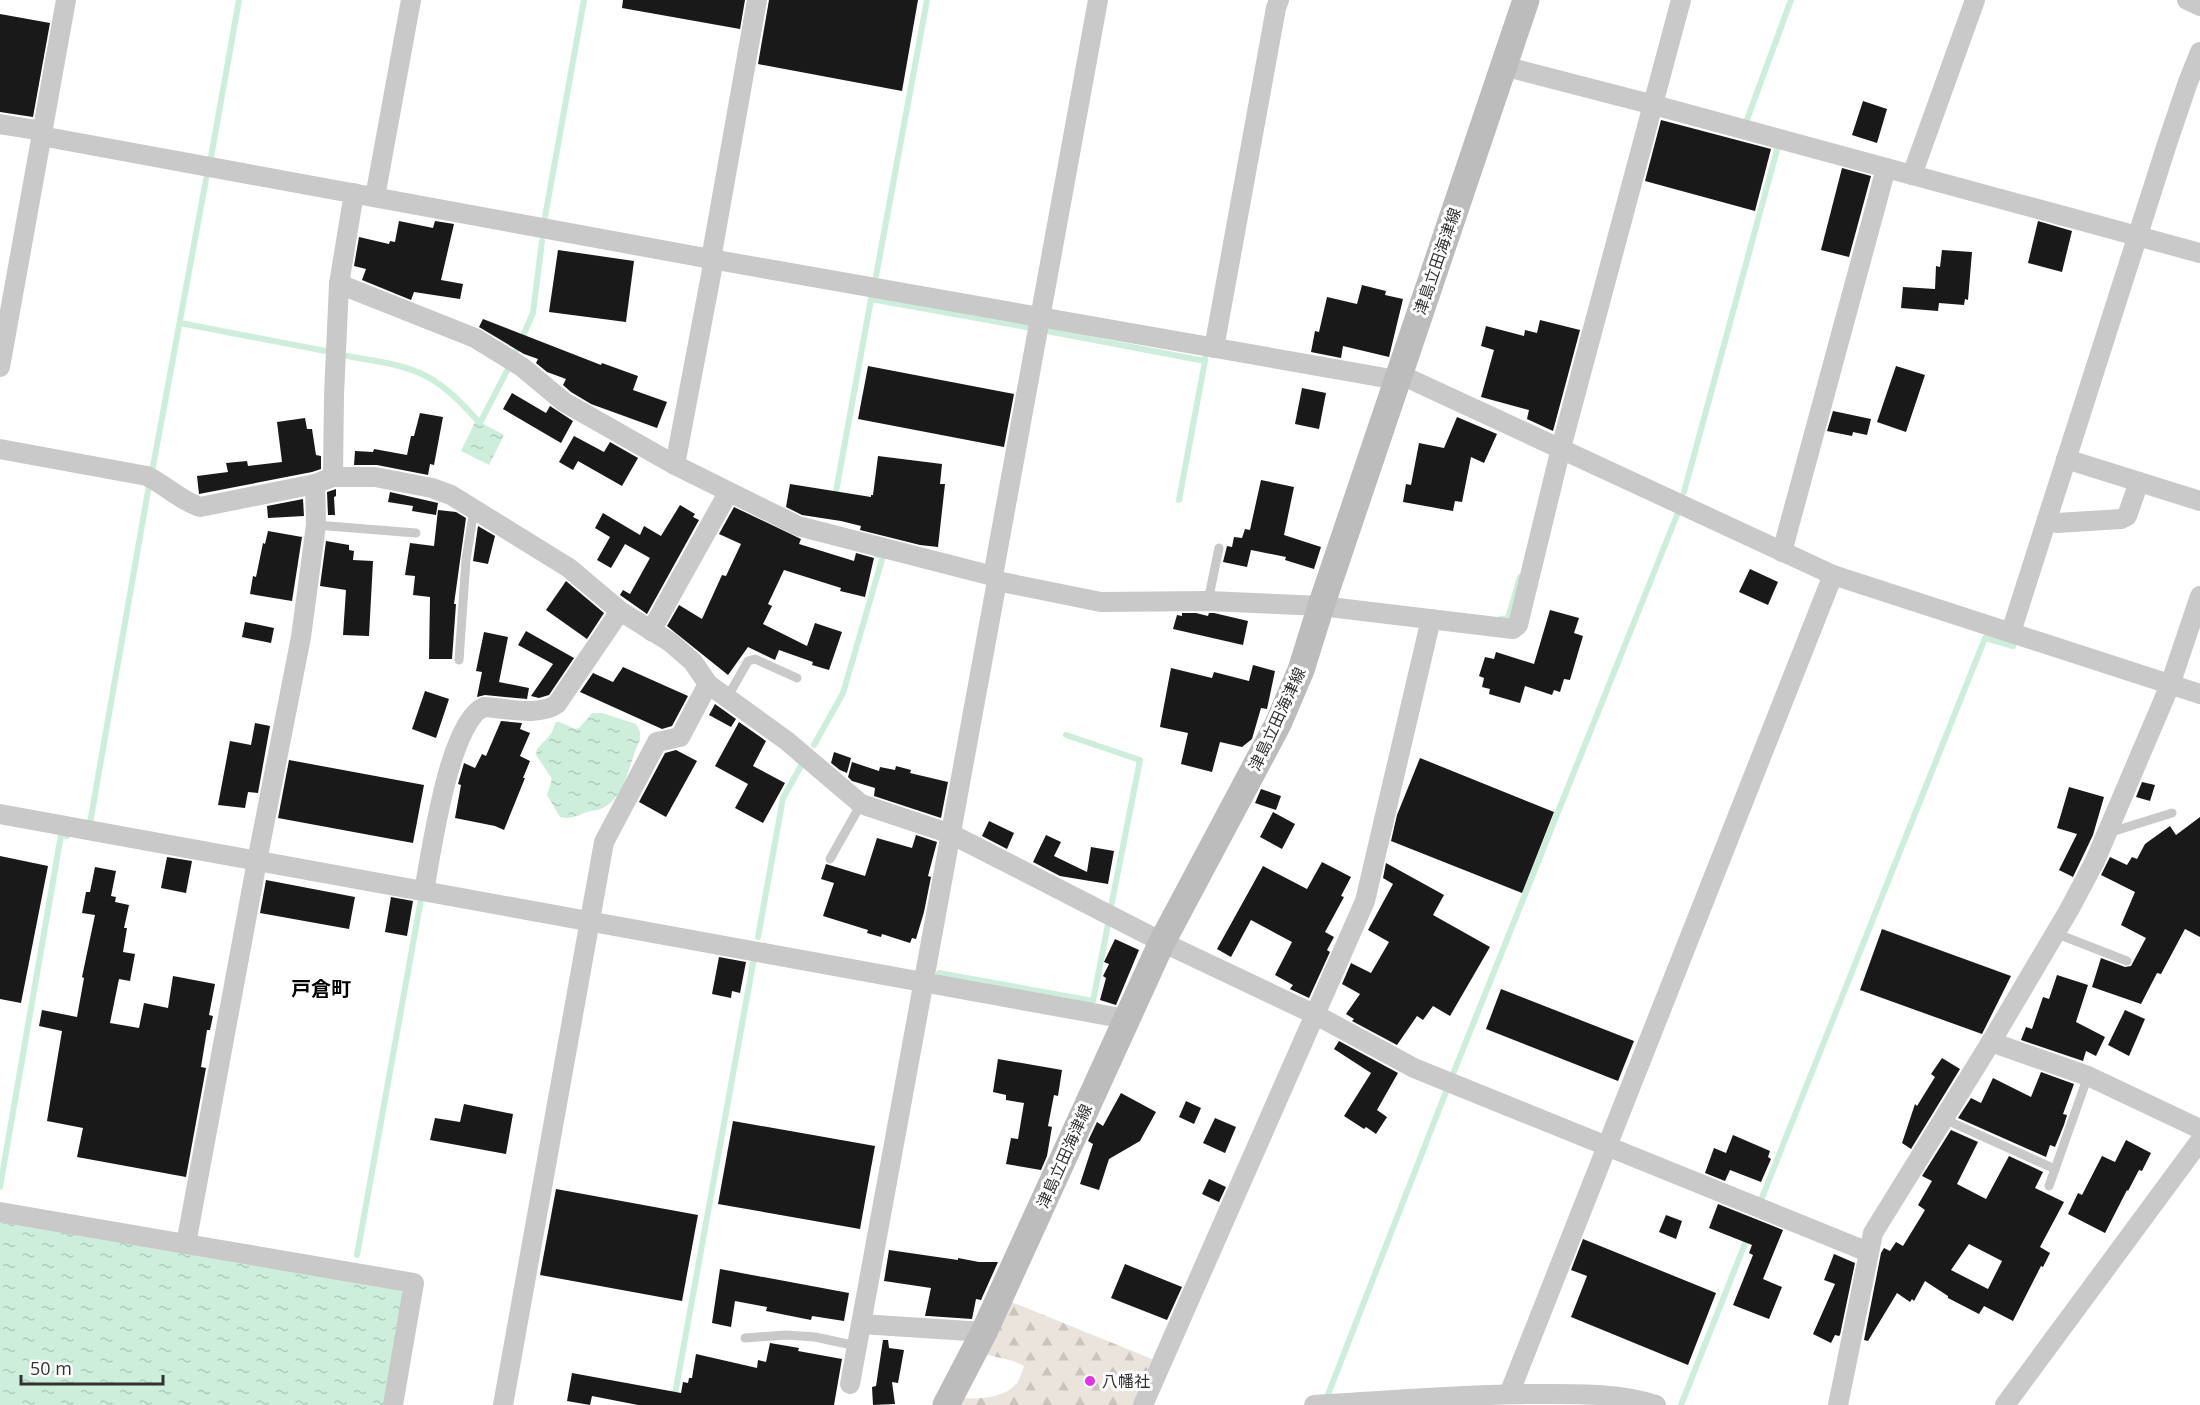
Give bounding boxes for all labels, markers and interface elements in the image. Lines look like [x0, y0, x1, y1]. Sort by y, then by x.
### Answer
street label: 津島立田海津線 [1408, 204, 1466, 318]
street label: 津島立田海津線 [1243, 664, 1311, 774]
district label: 戸倉町 [291, 975, 351, 1002]
street label: 津島立田海津線 [1031, 1100, 1097, 1212]
scale bar [21, 1348, 164, 1386]
text: 50 m [30, 1356, 72, 1380]
place label: 八幡社 [1102, 1370, 1150, 1392]
marker: 八幡社 [1083, 1374, 1097, 1388]

